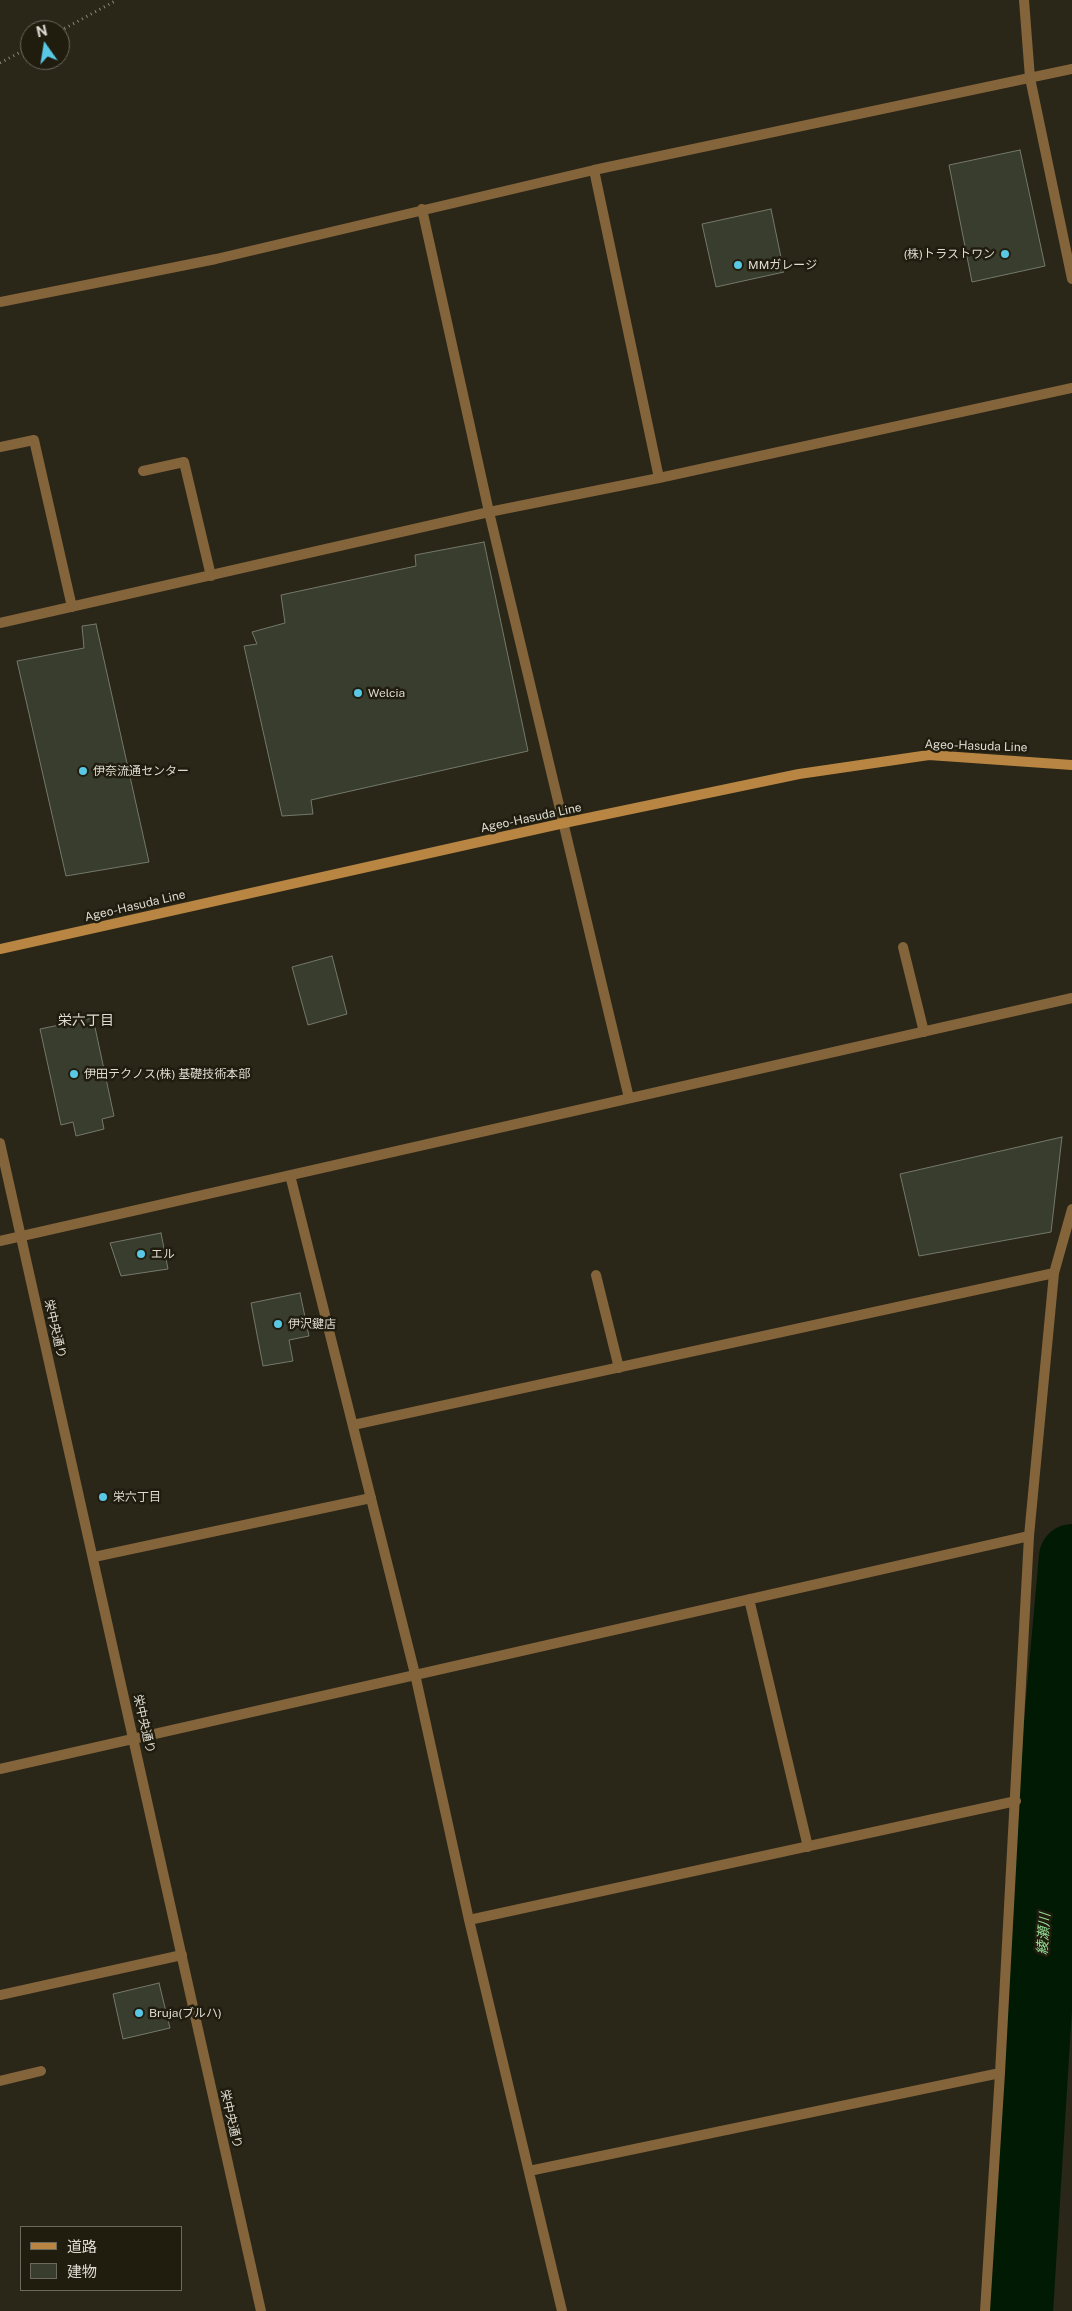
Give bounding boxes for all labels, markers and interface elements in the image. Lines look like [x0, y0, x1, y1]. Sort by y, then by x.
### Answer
north arrow [20, 20, 70, 70]
text: N [35, 22, 49, 40]
place label: (株)トラストワン [904, 247, 995, 261]
marker: (株)トラストワン [999, 248, 1011, 260]
place label: MMガレージ [748, 258, 817, 272]
marker: MMガレージ [732, 259, 744, 271]
place label: Welcia [368, 686, 405, 700]
marker: Welcia [352, 687, 364, 699]
street label: Ageo-Hasuda Line [924, 737, 1028, 755]
place label: 伊奈流通センター [93, 764, 189, 778]
marker: 伊奈流通センター [77, 765, 89, 777]
street label: Ageo-Hasuda Line [479, 800, 583, 836]
street label: Ageo-Hasuda Line [83, 887, 187, 925]
district label: 栄六丁目 [58, 1013, 114, 1029]
place label: 伊田テクノス(株) 基礎技術本部 [84, 1067, 250, 1081]
marker: 伊田テクノス(株) 基礎技術本部 [68, 1068, 80, 1080]
place label: エル [151, 1247, 175, 1261]
marker: エル [135, 1248, 147, 1260]
street label: 栄中央通り [41, 1298, 69, 1360]
place label: 伊沢鍵店 [288, 1317, 336, 1331]
marker: 伊沢鍵店 [272, 1318, 284, 1330]
place label: 栄六丁目 [113, 1490, 161, 1504]
marker: 栄六丁目 [97, 1491, 109, 1503]
street label: 栄中央通り [130, 1693, 158, 1755]
water label: 綾瀬川 [1034, 1912, 1054, 1956]
place label: Bruja(ブルハ) [149, 2006, 222, 2020]
marker: Bruja(ブルハ) [133, 2007, 145, 2019]
street label: 栄中央通り [217, 2088, 245, 2150]
legend [20, 2226, 182, 2291]
text: 道路 [67, 2238, 97, 2255]
text: 建物 [67, 2263, 97, 2280]

